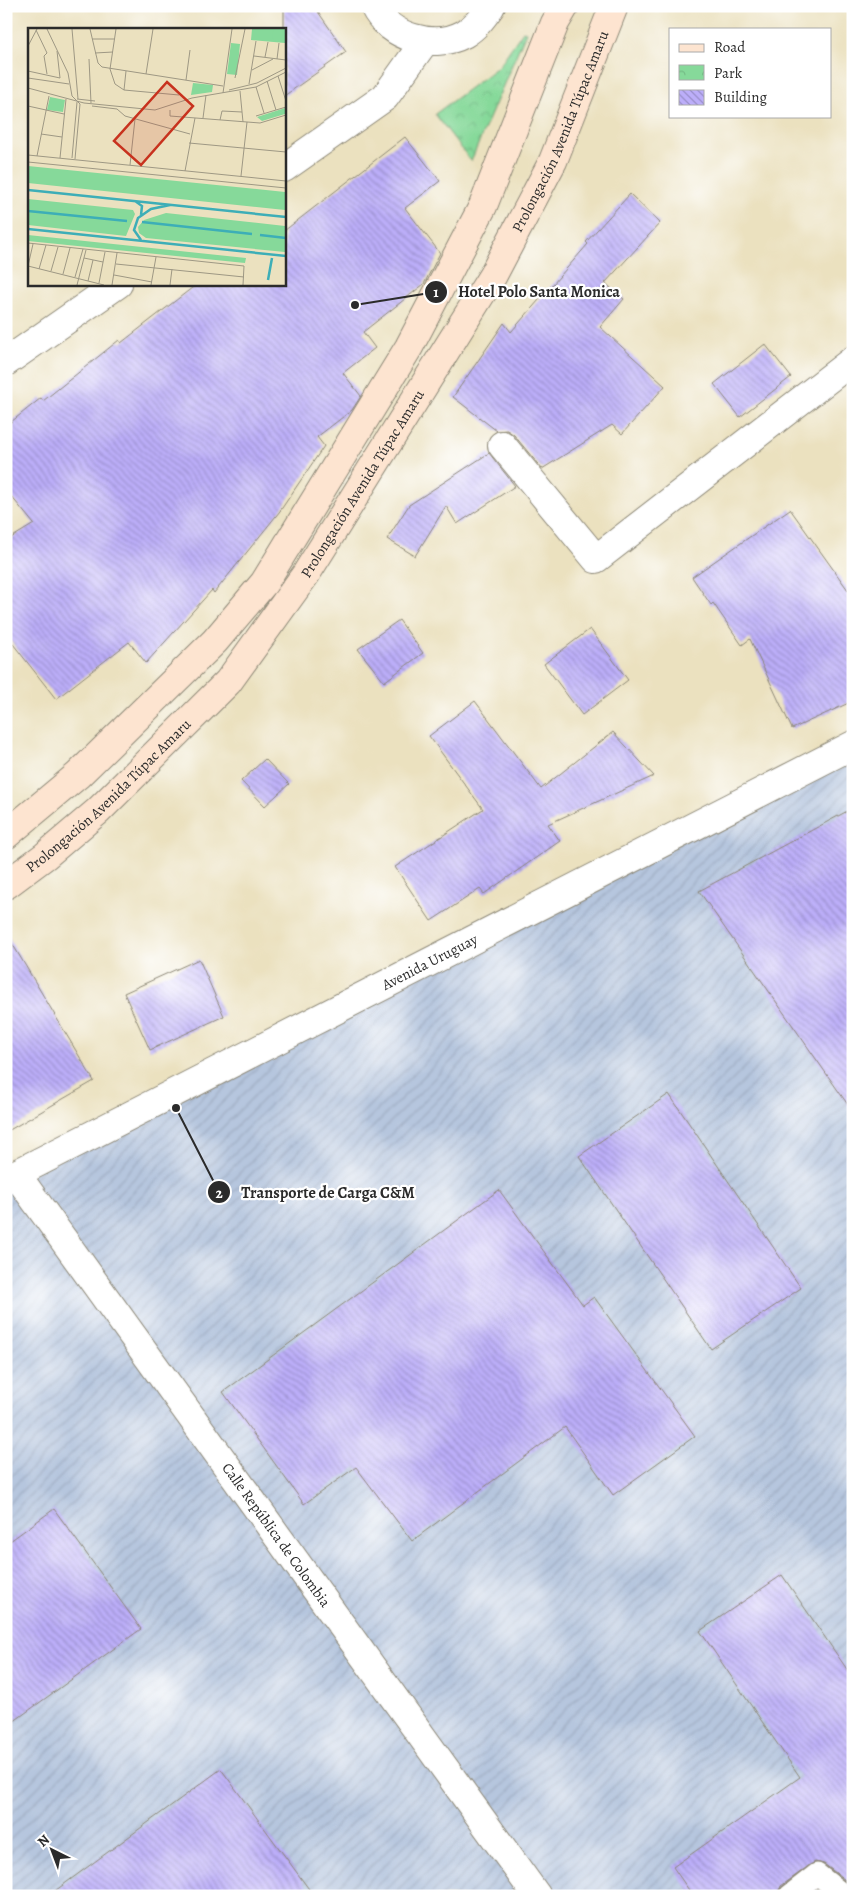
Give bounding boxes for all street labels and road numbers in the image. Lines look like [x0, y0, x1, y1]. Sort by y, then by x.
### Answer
street label: Prolongación Avenida Túpac Amaru [507, 27, 614, 236]
street label: Prolongación Avenida Túpac Amaru [296, 385, 429, 582]
street label: Prolongación Avenida Túpac Amaru [22, 714, 196, 877]
street label: Avenida Uruguay [377, 929, 481, 995]
street label: Calle República de Colombia [218, 1459, 335, 1611]

